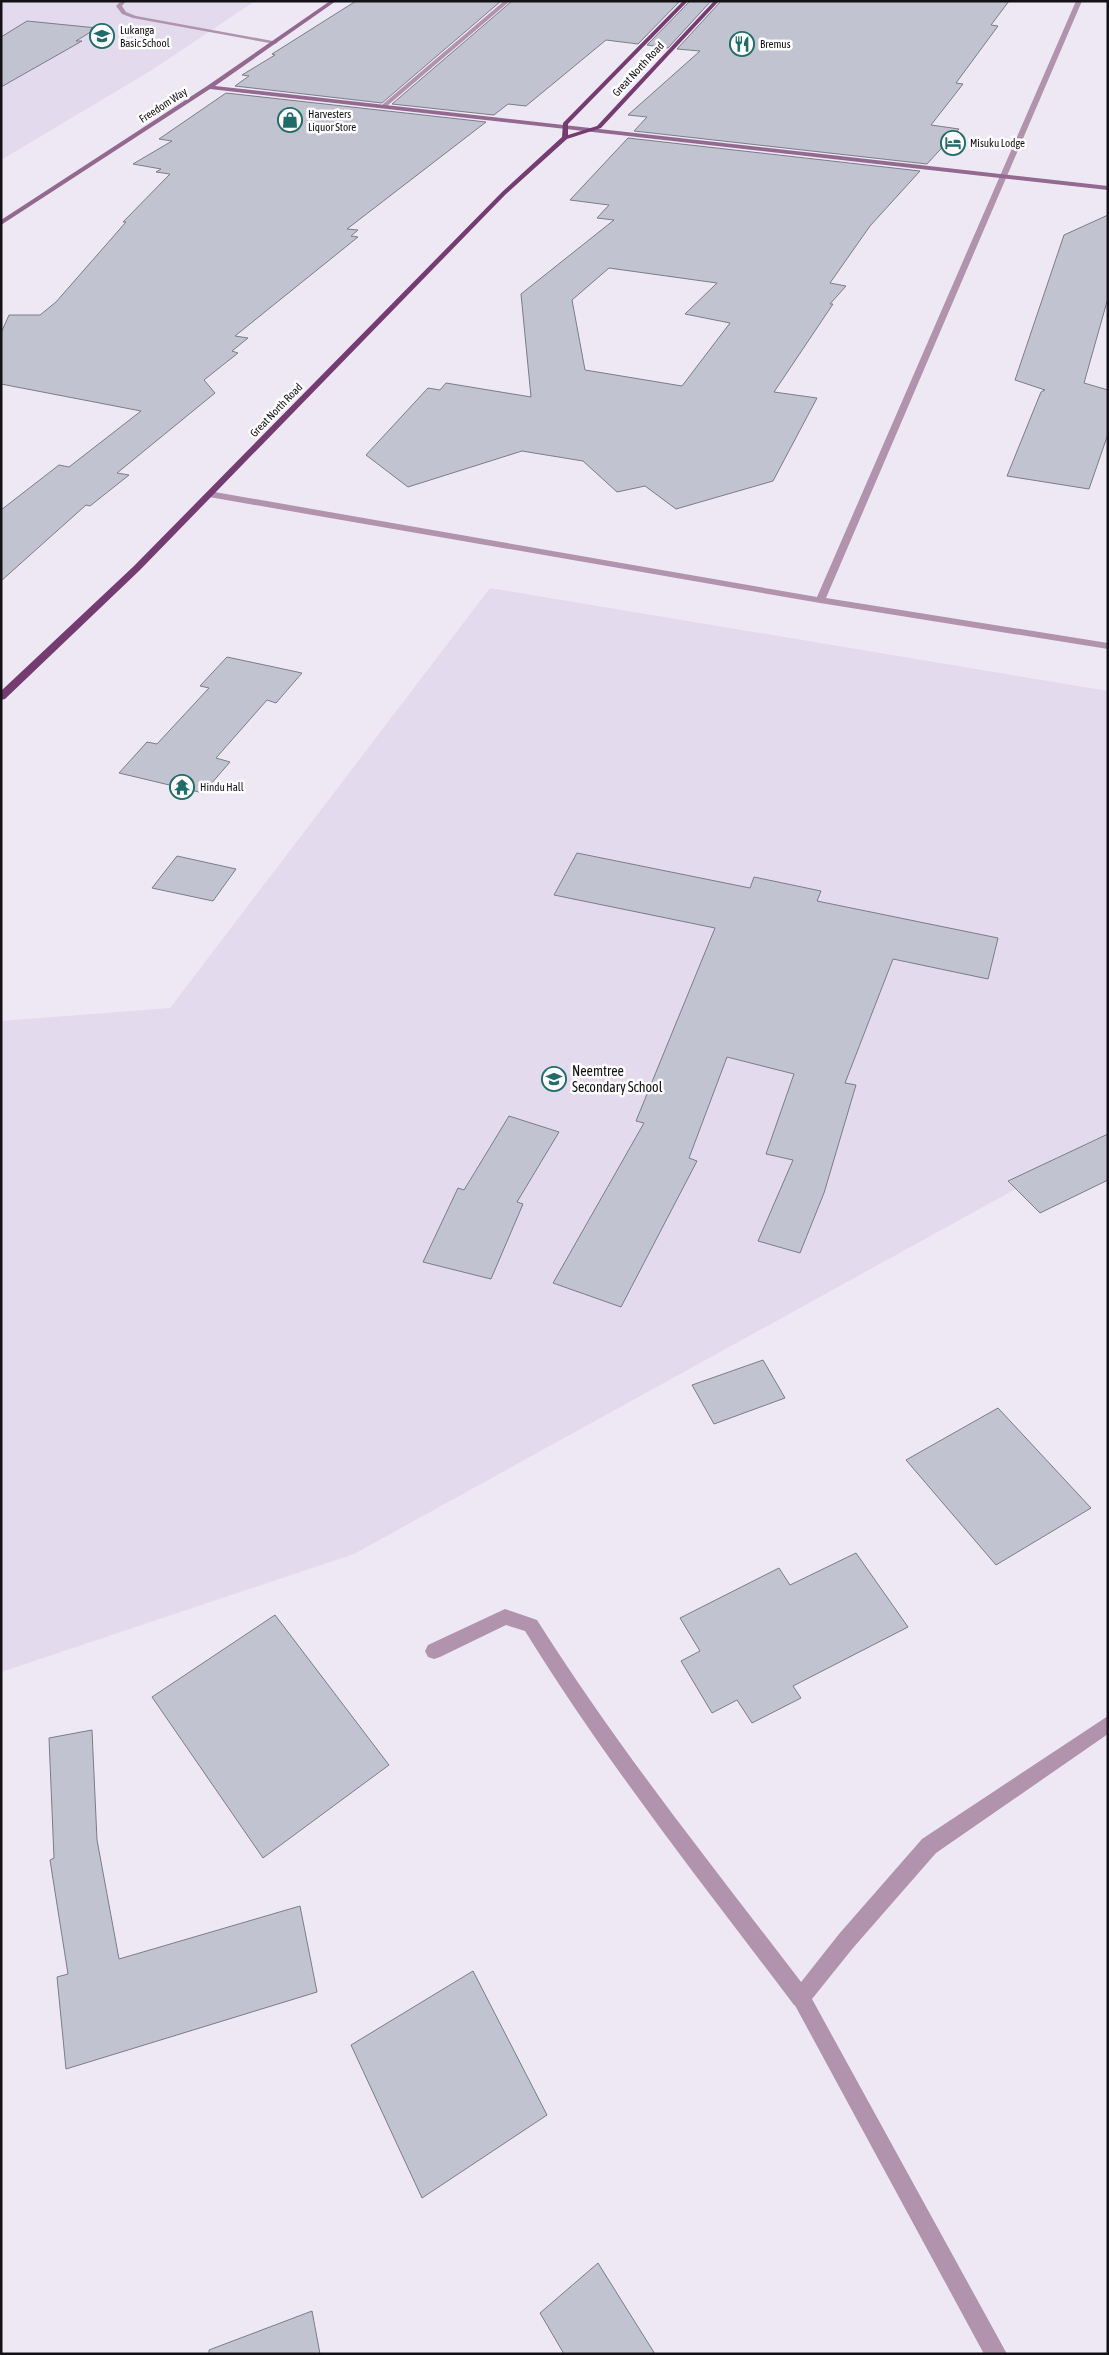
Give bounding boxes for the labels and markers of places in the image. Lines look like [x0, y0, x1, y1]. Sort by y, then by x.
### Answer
school or university icon: Lukanga Basic School [89, 23, 115, 49]
place label: Lukanga Basic School [120, 24, 170, 49]
restaurant icon: Bremus [729, 31, 755, 57]
place label: Bremus [760, 38, 791, 50]
shop icon: Harvesters Liquor Store [277, 107, 303, 133]
place label: Harvesters Liquor Store [308, 108, 356, 133]
hotel icon: Misuku Lodge [940, 130, 966, 156]
place label: Misuku Lodge [970, 137, 1025, 149]
temple icon: Hindu Hall [169, 774, 195, 800]
place label: Hindu Hall [200, 781, 244, 793]
place label: Neemtree Secondary School [572, 1063, 663, 1095]
school or university icon: Neemtree Secondary School [541, 1066, 567, 1092]

